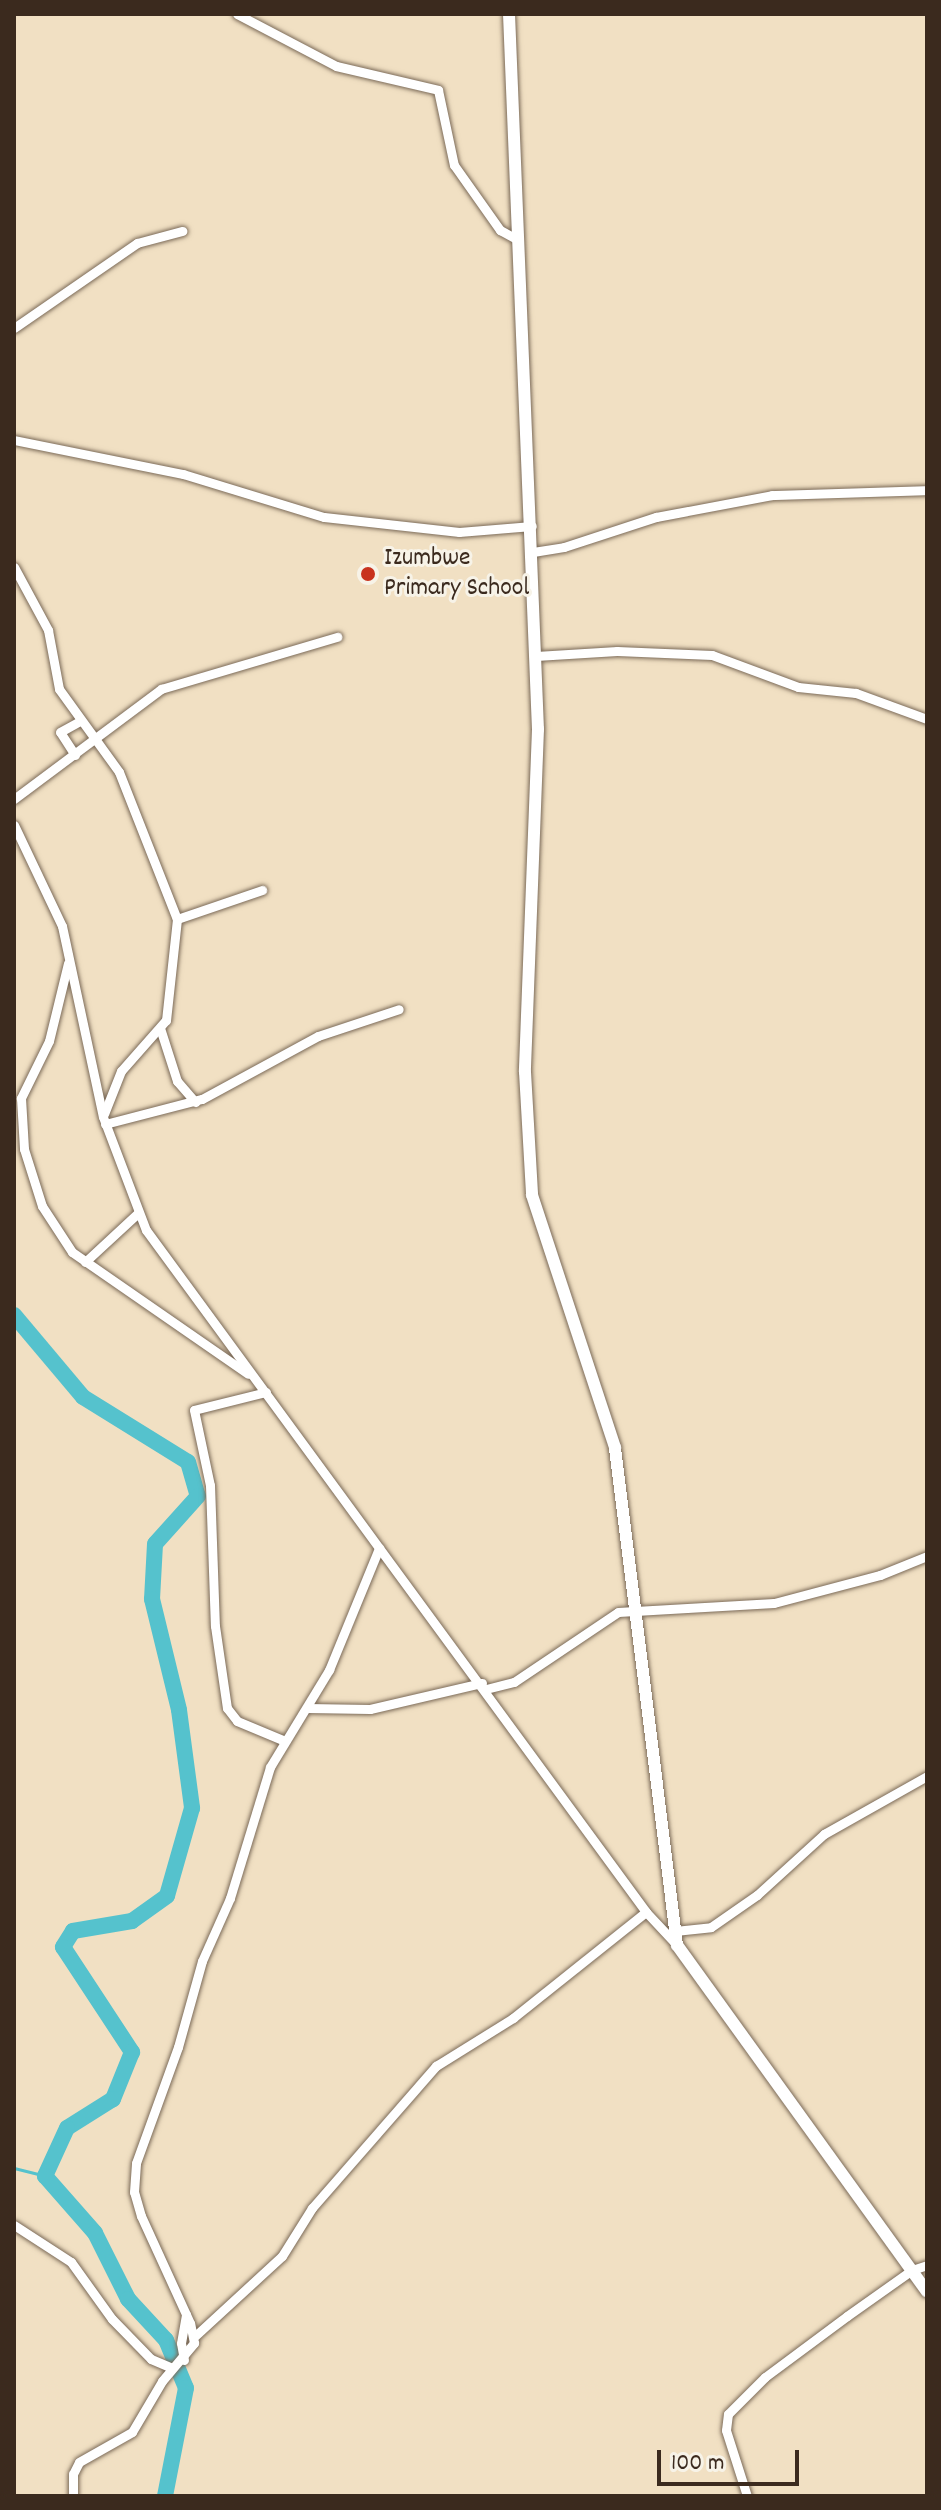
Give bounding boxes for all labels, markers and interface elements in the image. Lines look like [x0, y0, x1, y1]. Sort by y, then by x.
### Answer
place label: Izumbwe Primary School [384, 543, 530, 604]
marker: Izumbwe Primary School [359, 565, 377, 583]
scale bar [661, 2434, 803, 2484]
text: 100 m [671, 2447, 724, 2481]

